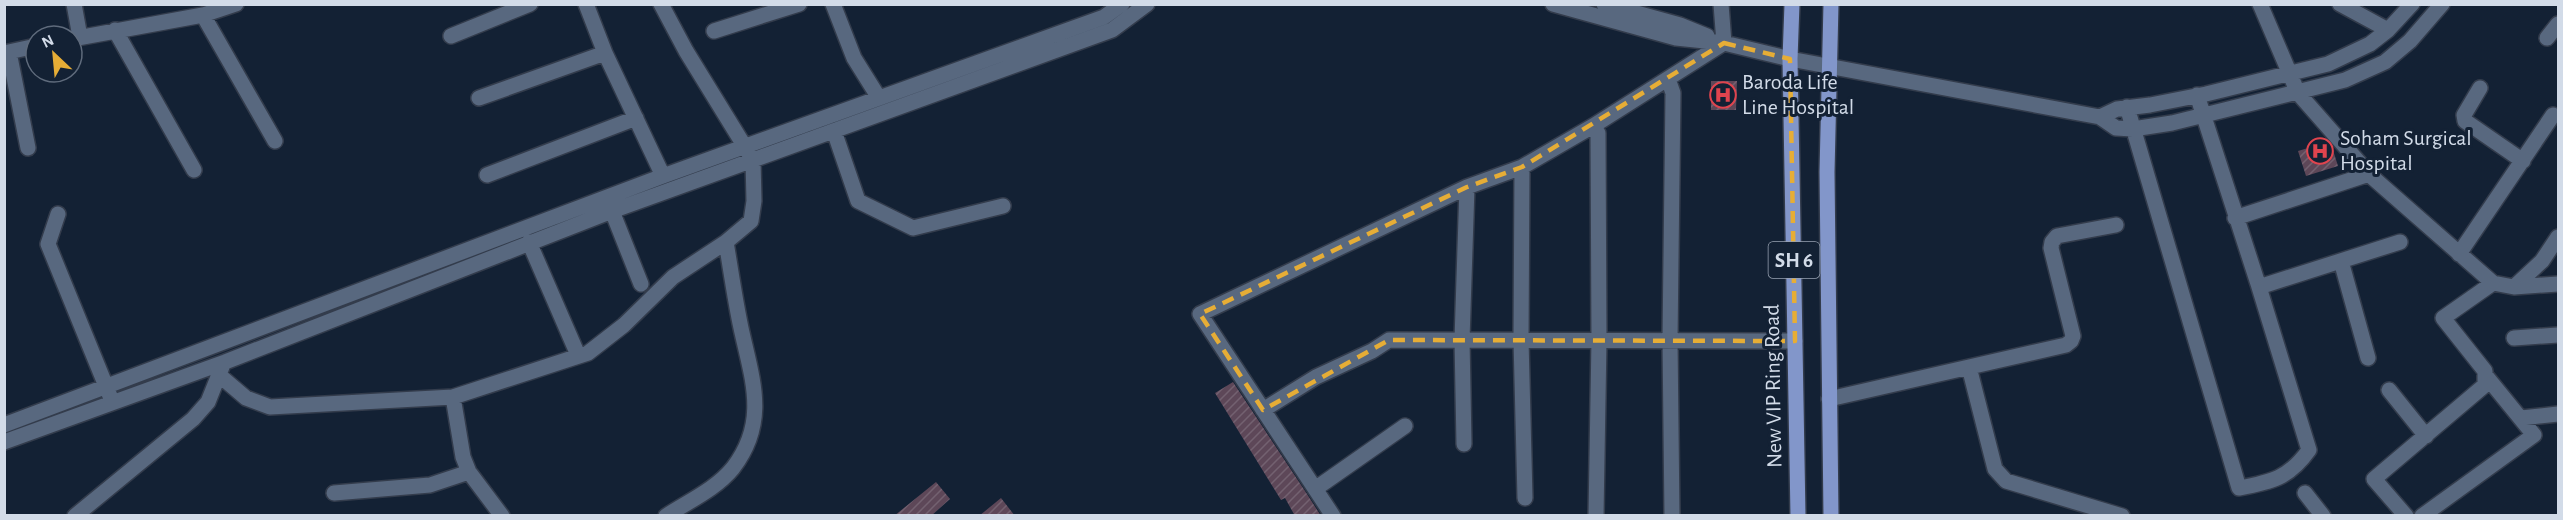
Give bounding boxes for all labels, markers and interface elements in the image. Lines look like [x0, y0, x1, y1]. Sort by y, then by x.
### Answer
north arrow [24, 24, 84, 84]
text: N [39, 32, 56, 51]
place label: Baroda Life Line Hospital [1742, 71, 1854, 118]
hospital icon: Baroda Life Line Hospital [1708, 80, 1738, 110]
place label: Soham Surgical Hospital [2340, 127, 2472, 174]
hospital icon: Soham Surgical Hospital [2305, 136, 2335, 166]
road number: SH 6 [1768, 242, 1820, 278]
street label: New VIP Ring Road [1761, 304, 1785, 468]

